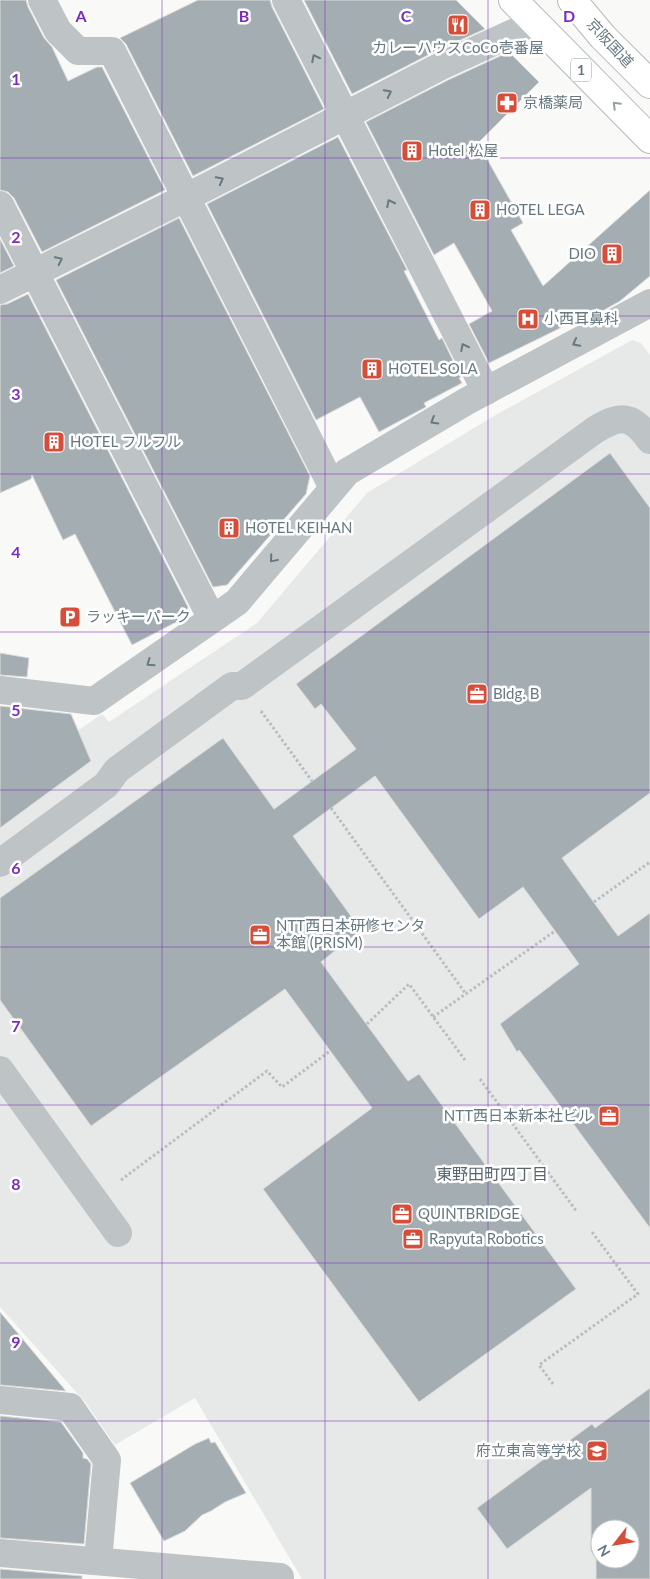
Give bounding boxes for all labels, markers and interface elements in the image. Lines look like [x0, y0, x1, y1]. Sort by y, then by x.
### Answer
text: A [74, 6, 87, 25]
text: B [239, 6, 249, 25]
text: C [401, 6, 412, 25]
text: D [563, 6, 575, 25]
restaurant icon: カレーハウスCoCo壱番屋 [446, 13, 470, 37]
street label: 京阪国道 [584, 14, 638, 70]
place label: カレーハウスCoCo壱番屋 [372, 38, 544, 56]
one-way arrow [311, 54, 321, 63]
road number: 1 [571, 58, 591, 82]
text: 1 [11, 69, 21, 88]
one-way arrow [383, 89, 392, 99]
pharmacy icon: 京橋薬局 [495, 91, 519, 115]
place label: 京橋薬局 [523, 93, 583, 111]
one-way arrow [612, 101, 621, 110]
building icon: Hotel 松屋 [400, 139, 424, 163]
place label: Hotel 松屋 [428, 141, 498, 159]
one-way arrow [215, 176, 224, 186]
building icon: HOTEL LEGA [468, 198, 492, 222]
one-way arrow [386, 199, 396, 208]
place label: HOTEL LEGA [496, 200, 586, 218]
text: 2 [11, 227, 21, 246]
building icon: DIO [600, 242, 624, 266]
place label: DIO [568, 244, 596, 262]
one-way arrow [54, 256, 63, 266]
hospital icon: 小西耳鼻科 [516, 307, 540, 331]
place label: 小西耳鼻科 [544, 309, 619, 327]
one-way arrow [572, 337, 581, 347]
one-way arrow [460, 343, 470, 352]
building icon: HOTEL SOLA [360, 357, 384, 381]
place label: HOTEL SOLA [388, 359, 478, 377]
text: 3 [11, 384, 21, 403]
one-way arrow [430, 414, 439, 424]
building icon: HOTEL フルフル [42, 430, 66, 454]
place label: HOTEL フルフル [70, 432, 182, 450]
building icon: HOTEL KEIHAN [217, 516, 241, 540]
place label: HOTEL KEIHAN [245, 518, 352, 536]
text: 4 [11, 542, 21, 561]
one-way arrow [270, 553, 279, 562]
parking icon: ラッキーパーク [58, 605, 82, 629]
place label: ラッキーパーク [86, 607, 191, 625]
one-way arrow [146, 657, 155, 666]
office icon: Bldg. B [465, 682, 489, 706]
place label: Bldg. B [493, 684, 539, 702]
text: 5 [11, 700, 21, 719]
text: 6 [11, 858, 21, 877]
place label: NTT西日本研修センタ 本館 (PRISM) [276, 916, 425, 951]
office icon: NTT西日本研修センタ 本館 (PRISM) [248, 923, 272, 947]
text: 7 [11, 1016, 21, 1035]
office icon: NTT西日本新本社ビル [597, 1104, 621, 1128]
place label: NTT西日本新本社ビル [444, 1106, 593, 1124]
district label: 東野田町四丁目 [436, 1164, 548, 1183]
text: 8 [11, 1174, 21, 1193]
office icon: QUINTBRIDGE [390, 1202, 414, 1226]
place label: QUINTBRIDGE [418, 1204, 520, 1222]
office icon: Rapyuta Robotics [401, 1227, 425, 1251]
place label: Rapyuta Robotics [429, 1229, 544, 1247]
text: 9 [11, 1332, 21, 1351]
school or university icon: 府立東高等学校 [585, 1439, 609, 1463]
place label: 府立東高等学校 [476, 1441, 581, 1459]
north arrow [590, 1519, 640, 1569]
text: N [593, 1542, 613, 1560]

